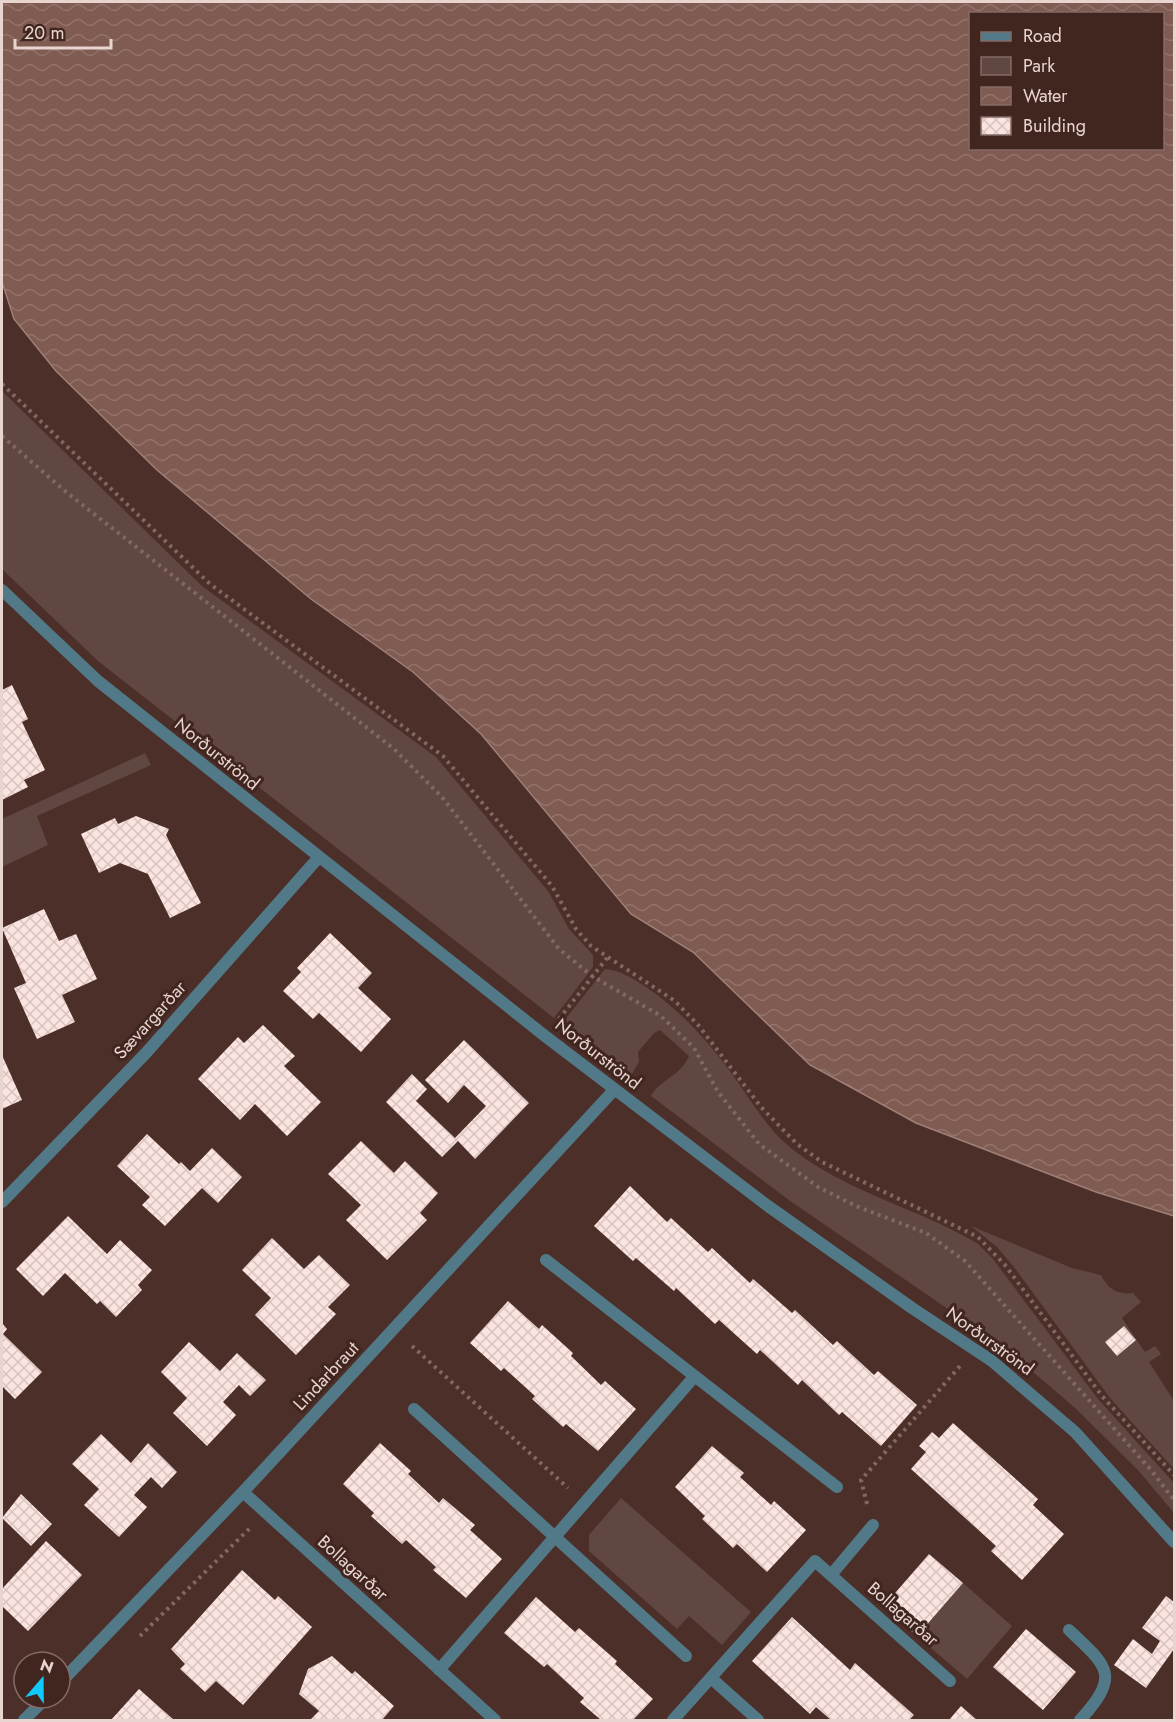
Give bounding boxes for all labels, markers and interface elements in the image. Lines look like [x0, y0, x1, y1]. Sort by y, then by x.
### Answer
scale bar [15, 12, 111, 50]
legend [969, 12, 1164, 150]
text: 20 m [24, 20, 64, 46]
text: Road [1023, 23, 1062, 49]
text: Park [1023, 53, 1055, 79]
text: Water [1023, 83, 1068, 109]
text: Building [1023, 113, 1086, 139]
street label: Norðurströnd [169, 711, 265, 797]
street label: Sævargarðar [108, 974, 193, 1065]
street label: Norðurströnd [549, 1012, 647, 1096]
street label: Norðurströnd [941, 1300, 1039, 1382]
street label: Lindarbraut [287, 1335, 365, 1416]
street label: Bollagarðar [312, 1529, 395, 1607]
street label: Bollagarðar [862, 1576, 945, 1653]
north arrow [12, 1650, 72, 1710]
text: N [37, 1653, 57, 1679]

